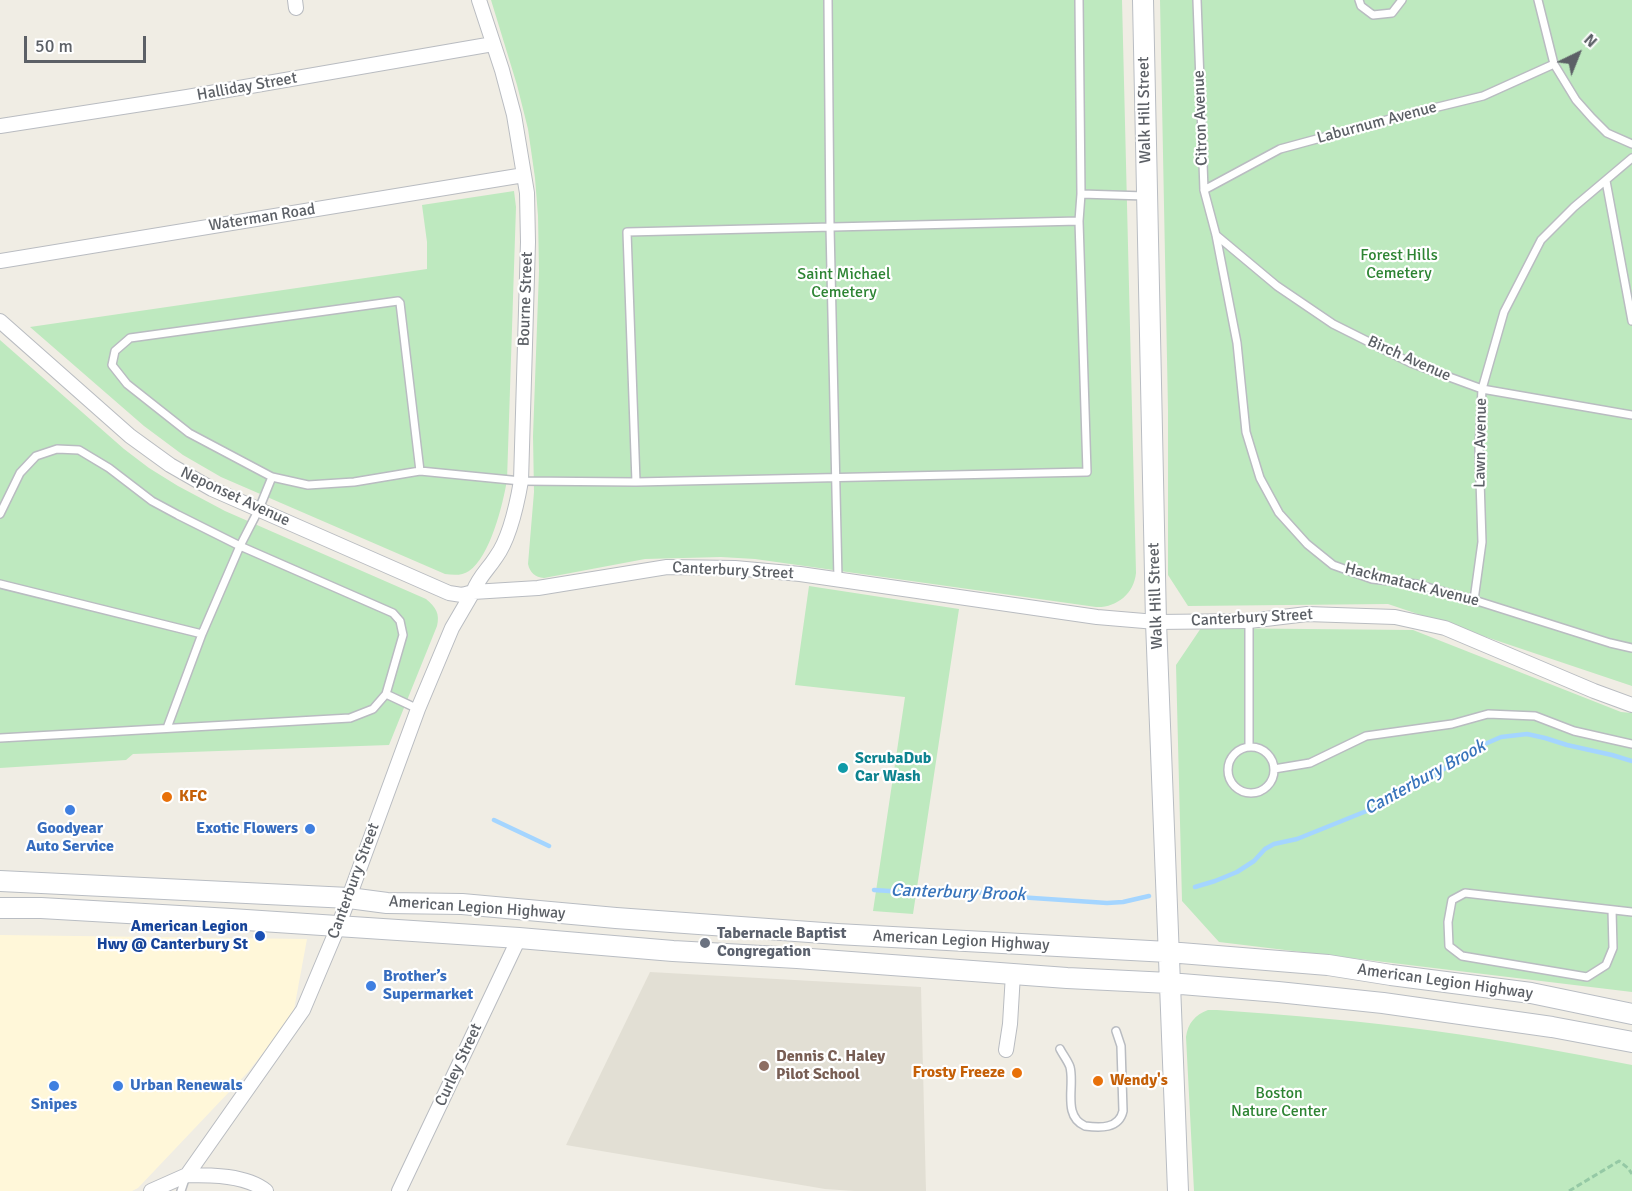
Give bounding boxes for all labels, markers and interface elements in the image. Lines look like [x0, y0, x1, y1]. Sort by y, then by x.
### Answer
scale bar [27, 24, 148, 62]
north arrow [1548, 24, 1608, 84]
text: N [1579, 30, 1601, 52]
text: 50 m [35, 35, 73, 57]
street label: Walk Hill Street [1134, 56, 1156, 164]
street label: Halliday Street [195, 69, 299, 105]
street label: Citron Avenue [1190, 70, 1212, 166]
street label: Laburnum Avenue [1315, 98, 1439, 148]
street label: Waterman Road [207, 200, 317, 236]
park label: Forest Hills Cemetery [1360, 246, 1438, 284]
street label: Bourne Street [515, 251, 537, 347]
park label: Saint Michael Cemetery [797, 265, 891, 303]
street label: Birch Avenue [1364, 332, 1454, 386]
street label: Lawn Avenue [1471, 398, 1491, 488]
street label: Neponset Avenue [177, 463, 293, 531]
street label: Walk Hill Street [1145, 542, 1167, 650]
street label: Canterbury Street [672, 558, 794, 584]
street label: Hackmatack Avenue [1343, 559, 1481, 611]
street label: Canterbury Street [1191, 605, 1313, 631]
water label: Canterbury Brook [1361, 736, 1489, 820]
place label: ScrubaDub Car Wash [855, 749, 931, 787]
marker: ScrubaDub Car Wash [836, 761, 850, 775]
place label: KFC [179, 787, 207, 807]
marker: KFC [160, 790, 174, 804]
marker: Goodyear Auto Service [63, 803, 77, 817]
place label: Goodyear Auto Service [26, 819, 114, 857]
place label: Exotic Flowers [196, 819, 298, 839]
street label: Canterbury Street [324, 820, 384, 942]
marker: Exotic Flowers [303, 822, 317, 836]
water label: Canterbury Brook [890, 880, 1026, 906]
street label: American Legion Highway [388, 892, 566, 924]
place label: American Legion Hwy @ Canterbury St [97, 917, 248, 955]
place label: Tabernacle Baptist Congregation [717, 924, 846, 962]
street label: American Legion Highway [872, 927, 1050, 955]
marker: American Legion Hwy @ Canterbury St [253, 929, 267, 943]
marker: Tabernacle Baptist Congregation [698, 936, 712, 950]
street label: American Legion Highway [1356, 960, 1534, 1004]
place label: Brother’s Supermarket [383, 967, 473, 1005]
marker: Brother’s Supermarket [364, 979, 378, 993]
street label: Curley Street [431, 1021, 487, 1109]
place label: Dennis C. Haley Pilot School [776, 1047, 885, 1085]
marker: Dennis C. Haley Pilot School [757, 1059, 771, 1073]
place label: Frosty Freeze [912, 1063, 1005, 1083]
marker: Frosty Freeze [1010, 1066, 1024, 1080]
place label: Wendy's [1110, 1071, 1168, 1091]
marker: Wendy's [1091, 1074, 1105, 1088]
place label: Urban Renewals [130, 1076, 243, 1096]
marker: Snipes [47, 1079, 61, 1093]
marker: Urban Renewals [111, 1079, 125, 1093]
park label: Boston Nature Center [1231, 1084, 1327, 1122]
place label: Snipes [31, 1095, 77, 1115]

